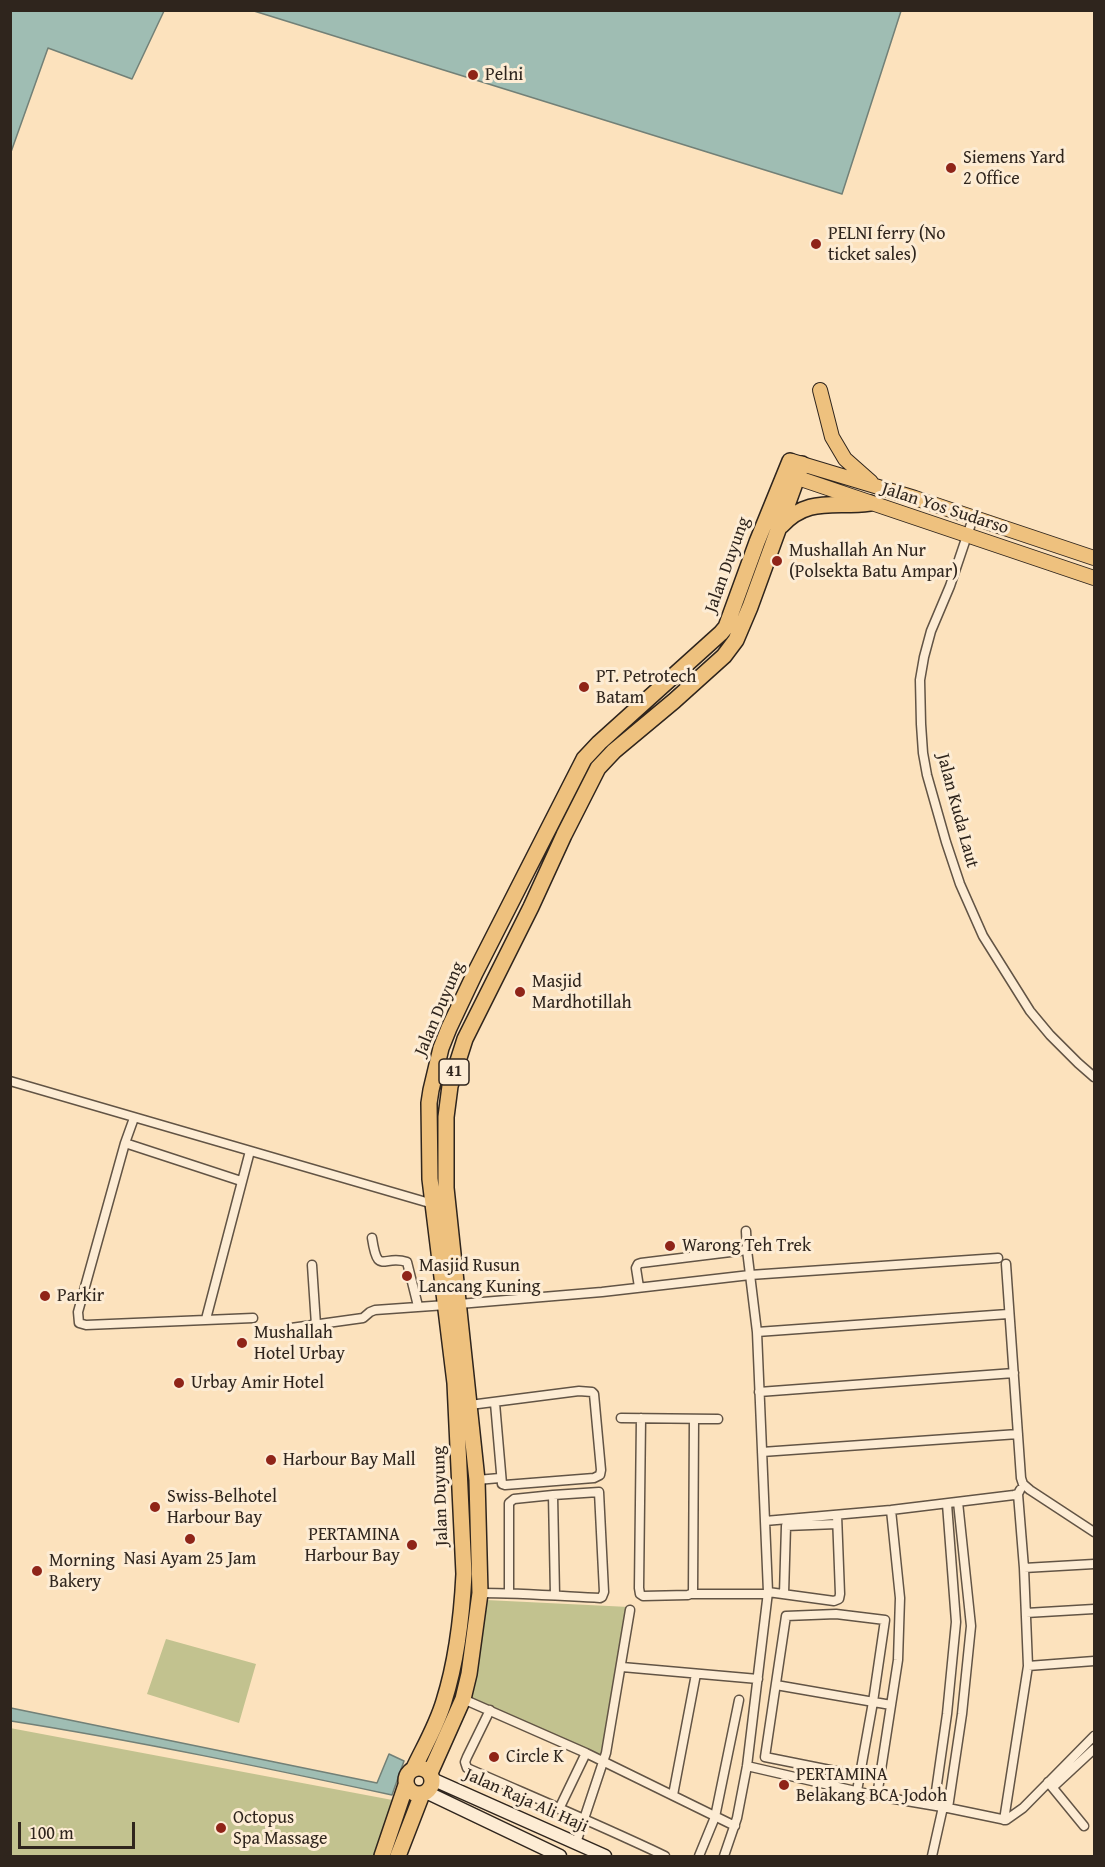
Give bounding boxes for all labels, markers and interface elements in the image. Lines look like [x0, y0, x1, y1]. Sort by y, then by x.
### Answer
place label: Pelni [485, 64, 523, 86]
marker: Pelni [466, 68, 480, 82]
place label: Siemens Yard 2 Office [963, 147, 1065, 190]
marker: Siemens Yard 2 Office [944, 161, 958, 175]
place label: PELNI ferry (No ticket sales) [828, 223, 946, 266]
marker: PELNI ferry (No ticket sales) [809, 237, 823, 251]
street label: Jalan Yos Sudarso [879, 478, 1011, 540]
street label: Jalan Duyung [701, 514, 755, 616]
place label: Mushallah An Nur (Polsekta Batu Ampar) [789, 540, 958, 582]
marker: Mushallah An Nur (Polsekta Batu Ampar) [770, 554, 784, 568]
place label: PT. Petrotech Batam [596, 666, 696, 708]
marker: PT. Petrotech Batam [577, 680, 591, 694]
street label: Jalan Kuda Laut [931, 751, 983, 871]
street label: Jalan Duyung [410, 959, 470, 1059]
place label: Masjid Mardhotillah [532, 971, 632, 1014]
marker: Masjid Mardhotillah [513, 985, 527, 999]
road number: 41 [439, 1059, 469, 1085]
place label: Warong Teh Trek [682, 1235, 811, 1257]
marker: Warong Teh Trek [663, 1239, 677, 1253]
place label: Masjid Rusun Lancang Kuning [419, 1255, 541, 1298]
marker: Masjid Rusun Lancang Kuning [400, 1269, 414, 1283]
place label: Parkir [57, 1285, 104, 1307]
marker: Parkir [38, 1289, 52, 1303]
place label: Mushallah Hotel Urbay [254, 1322, 345, 1364]
marker: Mushallah Hotel Urbay [235, 1336, 249, 1350]
place label: Urbay Amir Hotel [191, 1372, 324, 1394]
marker: Urbay Amir Hotel [172, 1376, 186, 1390]
street label: Jalan Duyung [428, 1446, 454, 1546]
place label: Harbour Bay Mall [283, 1449, 416, 1471]
marker: Harbour Bay Mall [264, 1453, 278, 1467]
place label: Swiss-Belhotel Harbour Bay [167, 1486, 277, 1528]
marker: Swiss-Belhotel Harbour Bay [148, 1500, 162, 1514]
place label: PERTAMINA Harbour Bay [305, 1524, 400, 1567]
marker: Nasi Ayam 25 Jam [183, 1532, 197, 1546]
marker: PERTAMINA Harbour Bay [405, 1538, 419, 1552]
place label: Nasi Ayam 25 Jam [124, 1548, 256, 1570]
place label: Morning Bakery [49, 1550, 115, 1592]
marker: Morning Bakery [30, 1564, 44, 1578]
place label: Circle K [506, 1746, 564, 1768]
marker: Circle K [487, 1750, 501, 1764]
street label: Jalan Raja Ali Haji [461, 1764, 591, 1838]
place label: PERTAMINA Belakang BCA Jodoh [796, 1764, 947, 1806]
marker: PERTAMINA Belakang BCA Jodoh [777, 1778, 791, 1792]
place label: Octopus Spa Massage [233, 1807, 327, 1850]
scale bar [21, 1810, 138, 1848]
text: 100 m [29, 1819, 74, 1846]
marker: Octopus Spa Massage [214, 1821, 228, 1835]

